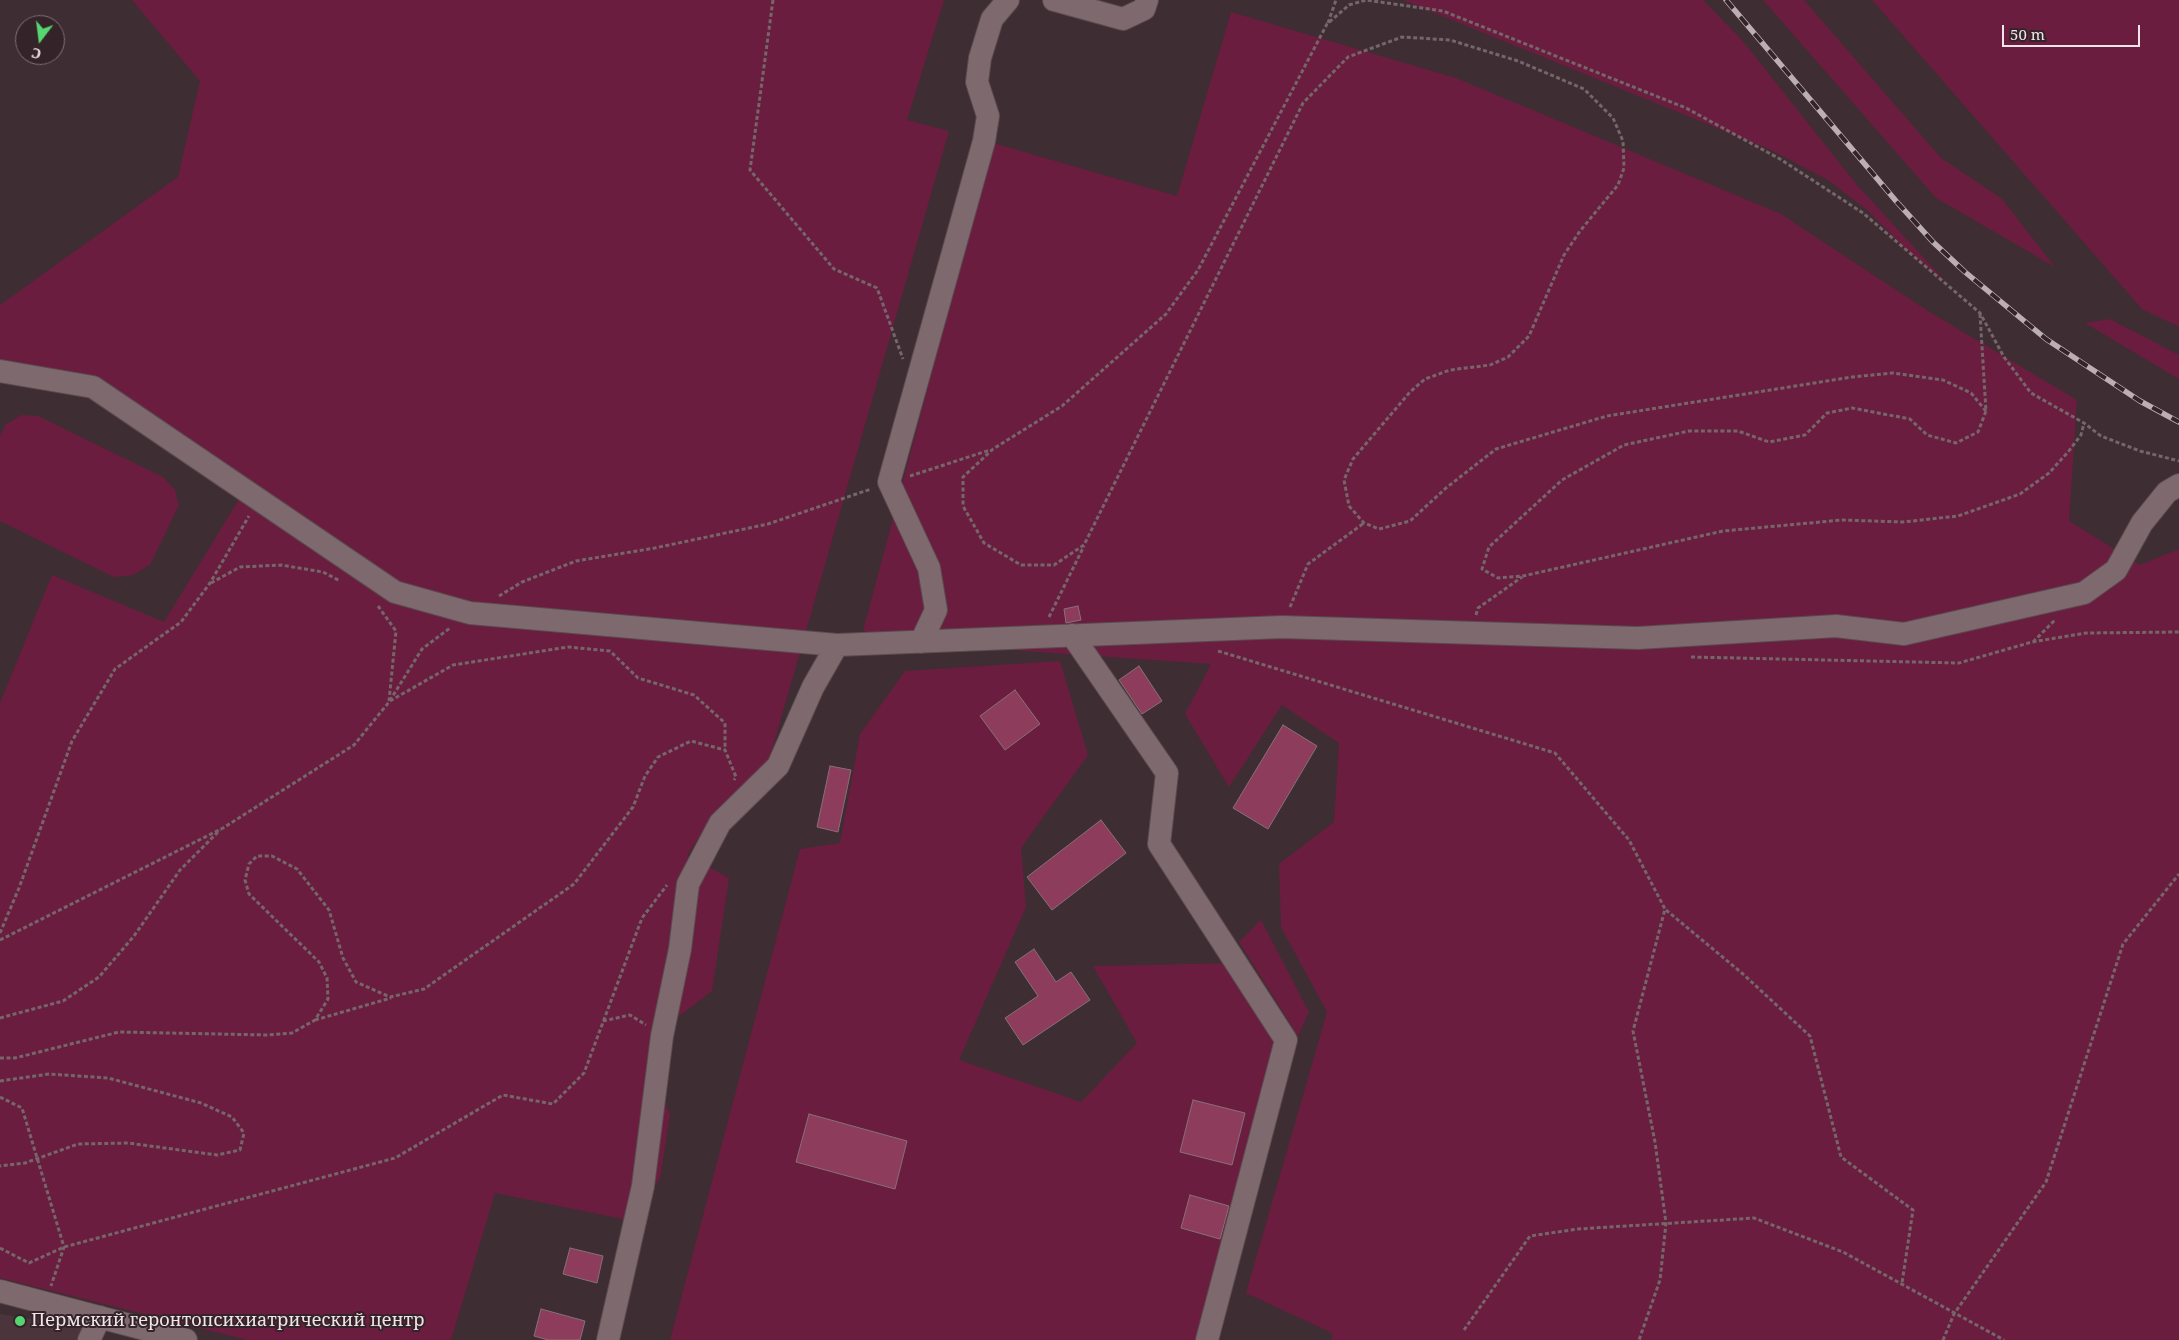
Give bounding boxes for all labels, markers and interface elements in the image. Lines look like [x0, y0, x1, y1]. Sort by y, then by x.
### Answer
north arrow [15, 15, 65, 65]
scale bar [2004, 15, 2142, 47]
text: 50 m [2010, 24, 2045, 44]
text: С [29, 44, 43, 64]
place label: Пермский геронтопсихиатрический центр [31, 1310, 425, 1332]
marker: Пермский геронтопсихиатрический центр [13, 1314, 27, 1328]

